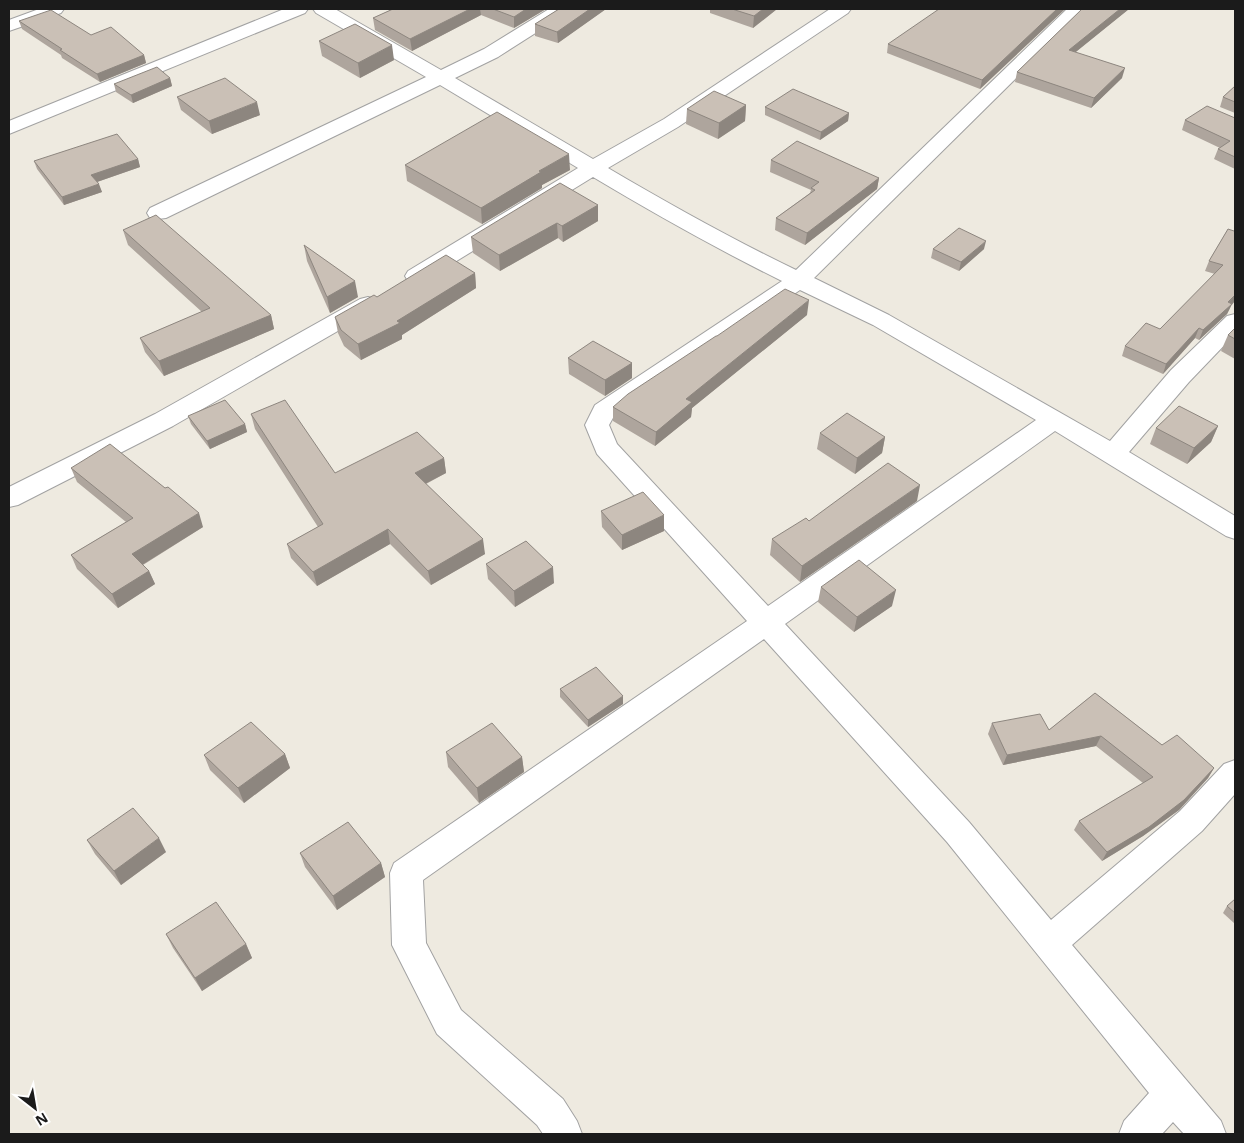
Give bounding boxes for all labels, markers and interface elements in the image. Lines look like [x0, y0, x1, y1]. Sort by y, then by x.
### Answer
north arrow [10, 1083, 60, 1133]
text: N [32, 1108, 52, 1131]

